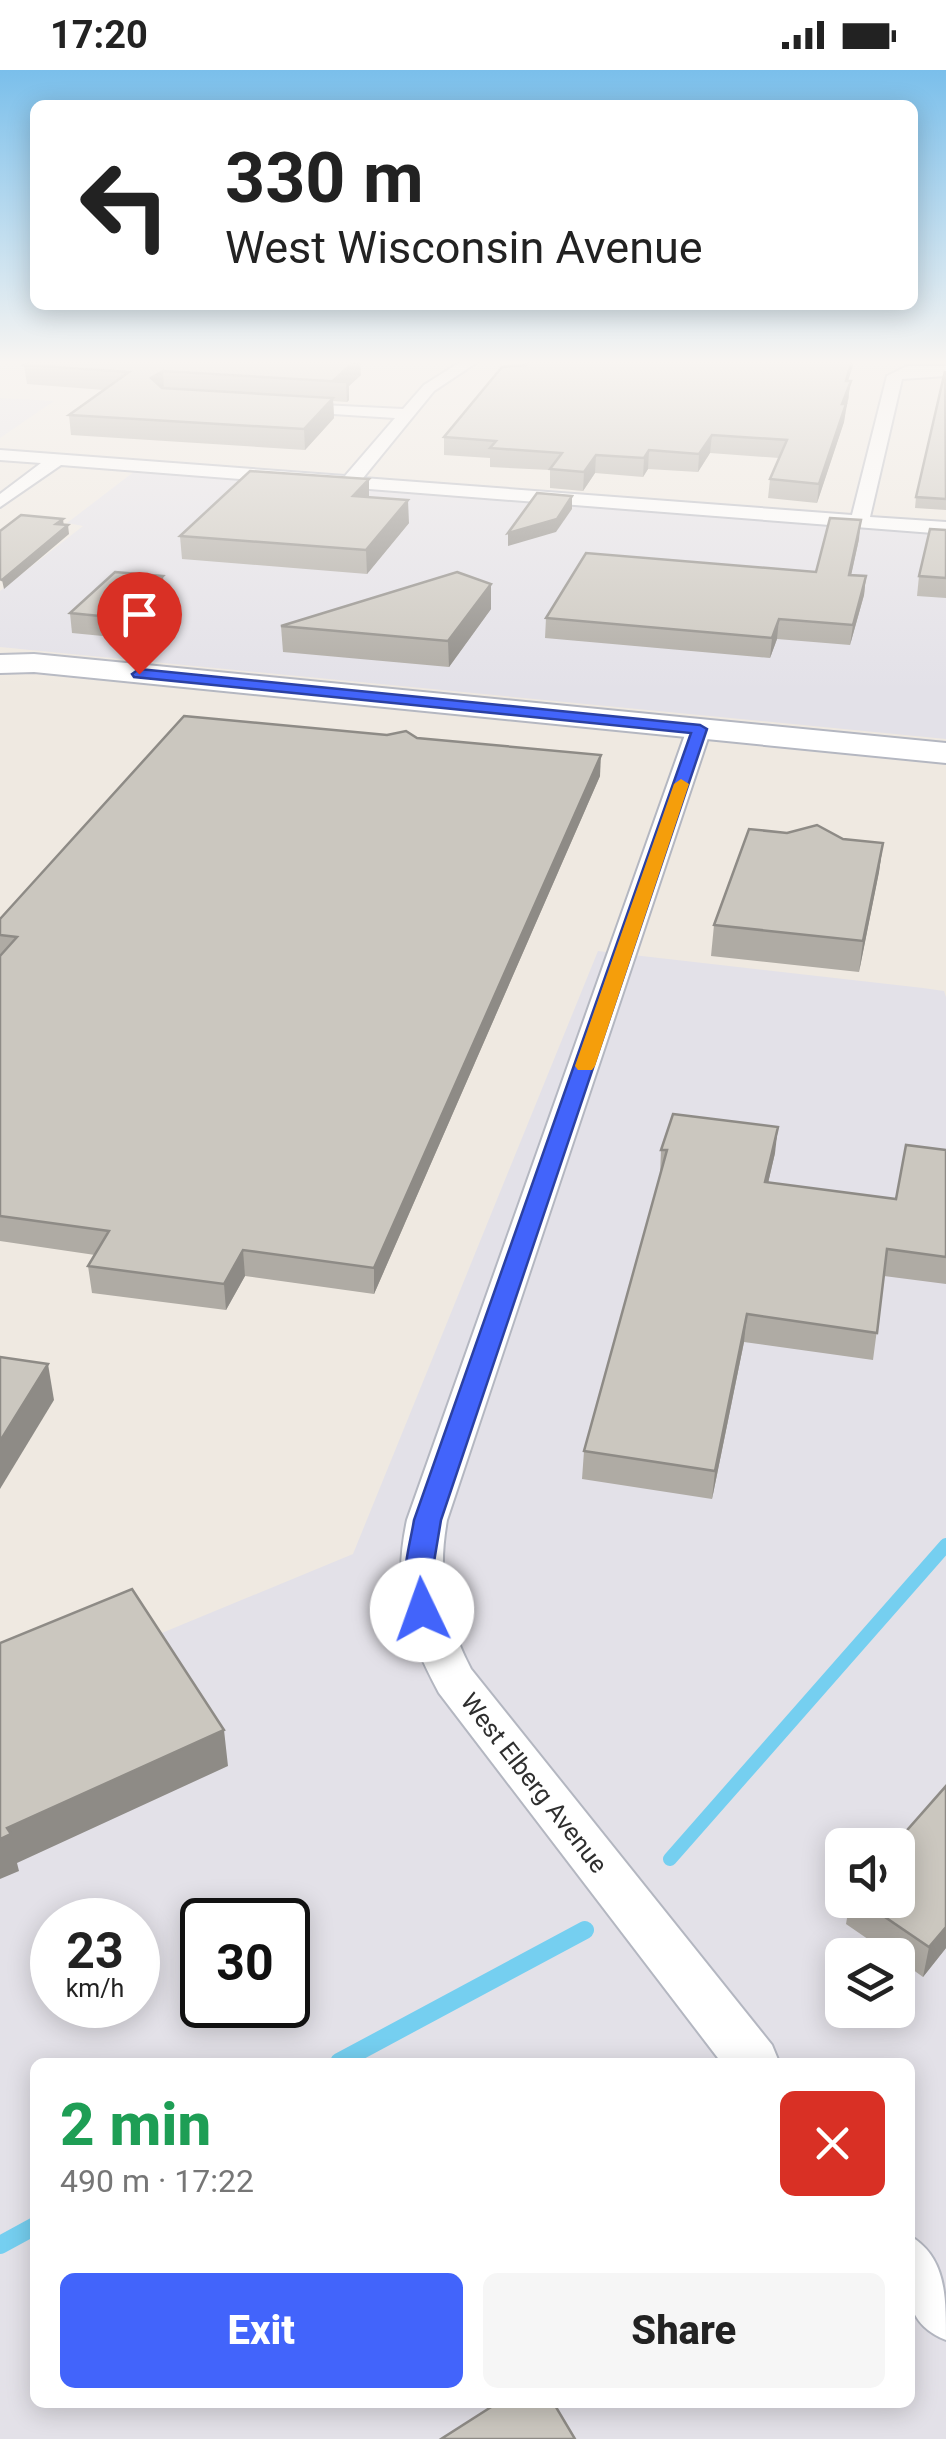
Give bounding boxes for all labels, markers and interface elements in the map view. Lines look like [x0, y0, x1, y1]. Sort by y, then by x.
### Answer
text: 17:20 [50, 13, 148, 57]
text: 330 m [225, 137, 424, 219]
icon: left [60, 140, 190, 270]
text: West Wisconsin Avenue [225, 221, 703, 274]
pin [97, 572, 182, 675]
icon: arrive [112, 587, 167, 642]
position arrow [370, 1558, 474, 1662]
street label: West Elberg Avenue [455, 1687, 613, 1879]
map controls [825, 1828, 915, 2028]
button: sound [825, 1828, 915, 1918]
speed limit sign: 30 [180, 1898, 310, 2028]
text: 23 [66, 1922, 124, 1980]
button: layers [825, 1938, 915, 2028]
text: km/h [66, 1974, 124, 2003]
text: 2 min [60, 2089, 211, 2160]
button: close [780, 2091, 885, 2196]
text: 490 m · 17:22 [60, 2162, 254, 2200]
button: Exit [60, 2273, 463, 2388]
button: Share [483, 2273, 885, 2388]

